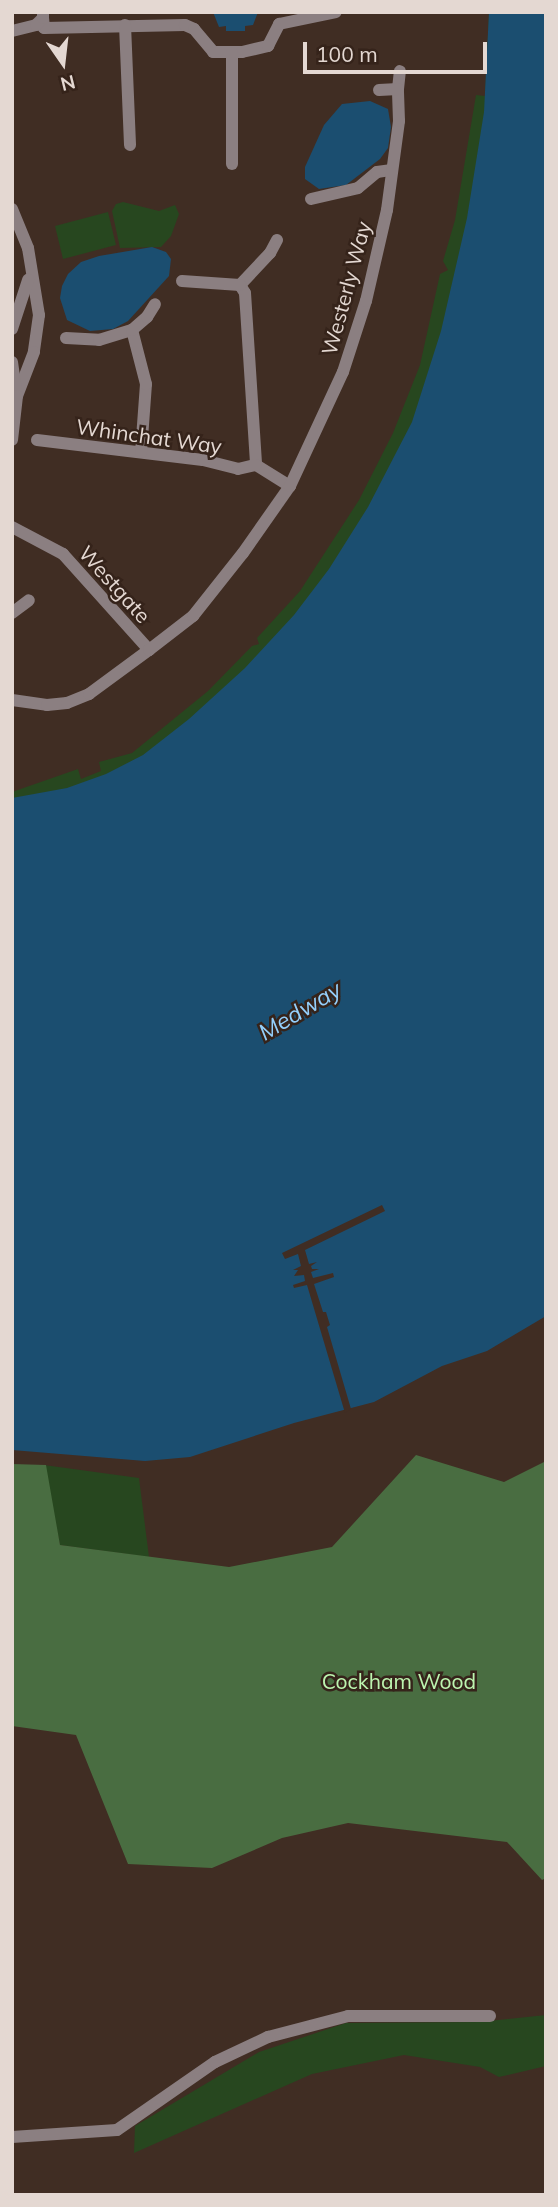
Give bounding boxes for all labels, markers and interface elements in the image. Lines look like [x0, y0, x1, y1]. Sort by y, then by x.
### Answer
north arrow [28, 28, 98, 98]
scale bar [306, 28, 490, 72]
text: 100 m [316, 41, 378, 67]
text: N [58, 70, 78, 97]
street label: Westerly Way [316, 218, 376, 358]
street label: Whinchat Way [75, 413, 223, 459]
street label: Westgate [74, 540, 156, 628]
water label: Medway [254, 976, 346, 1046]
park label: Cockham Wood [322, 1668, 476, 1694]

